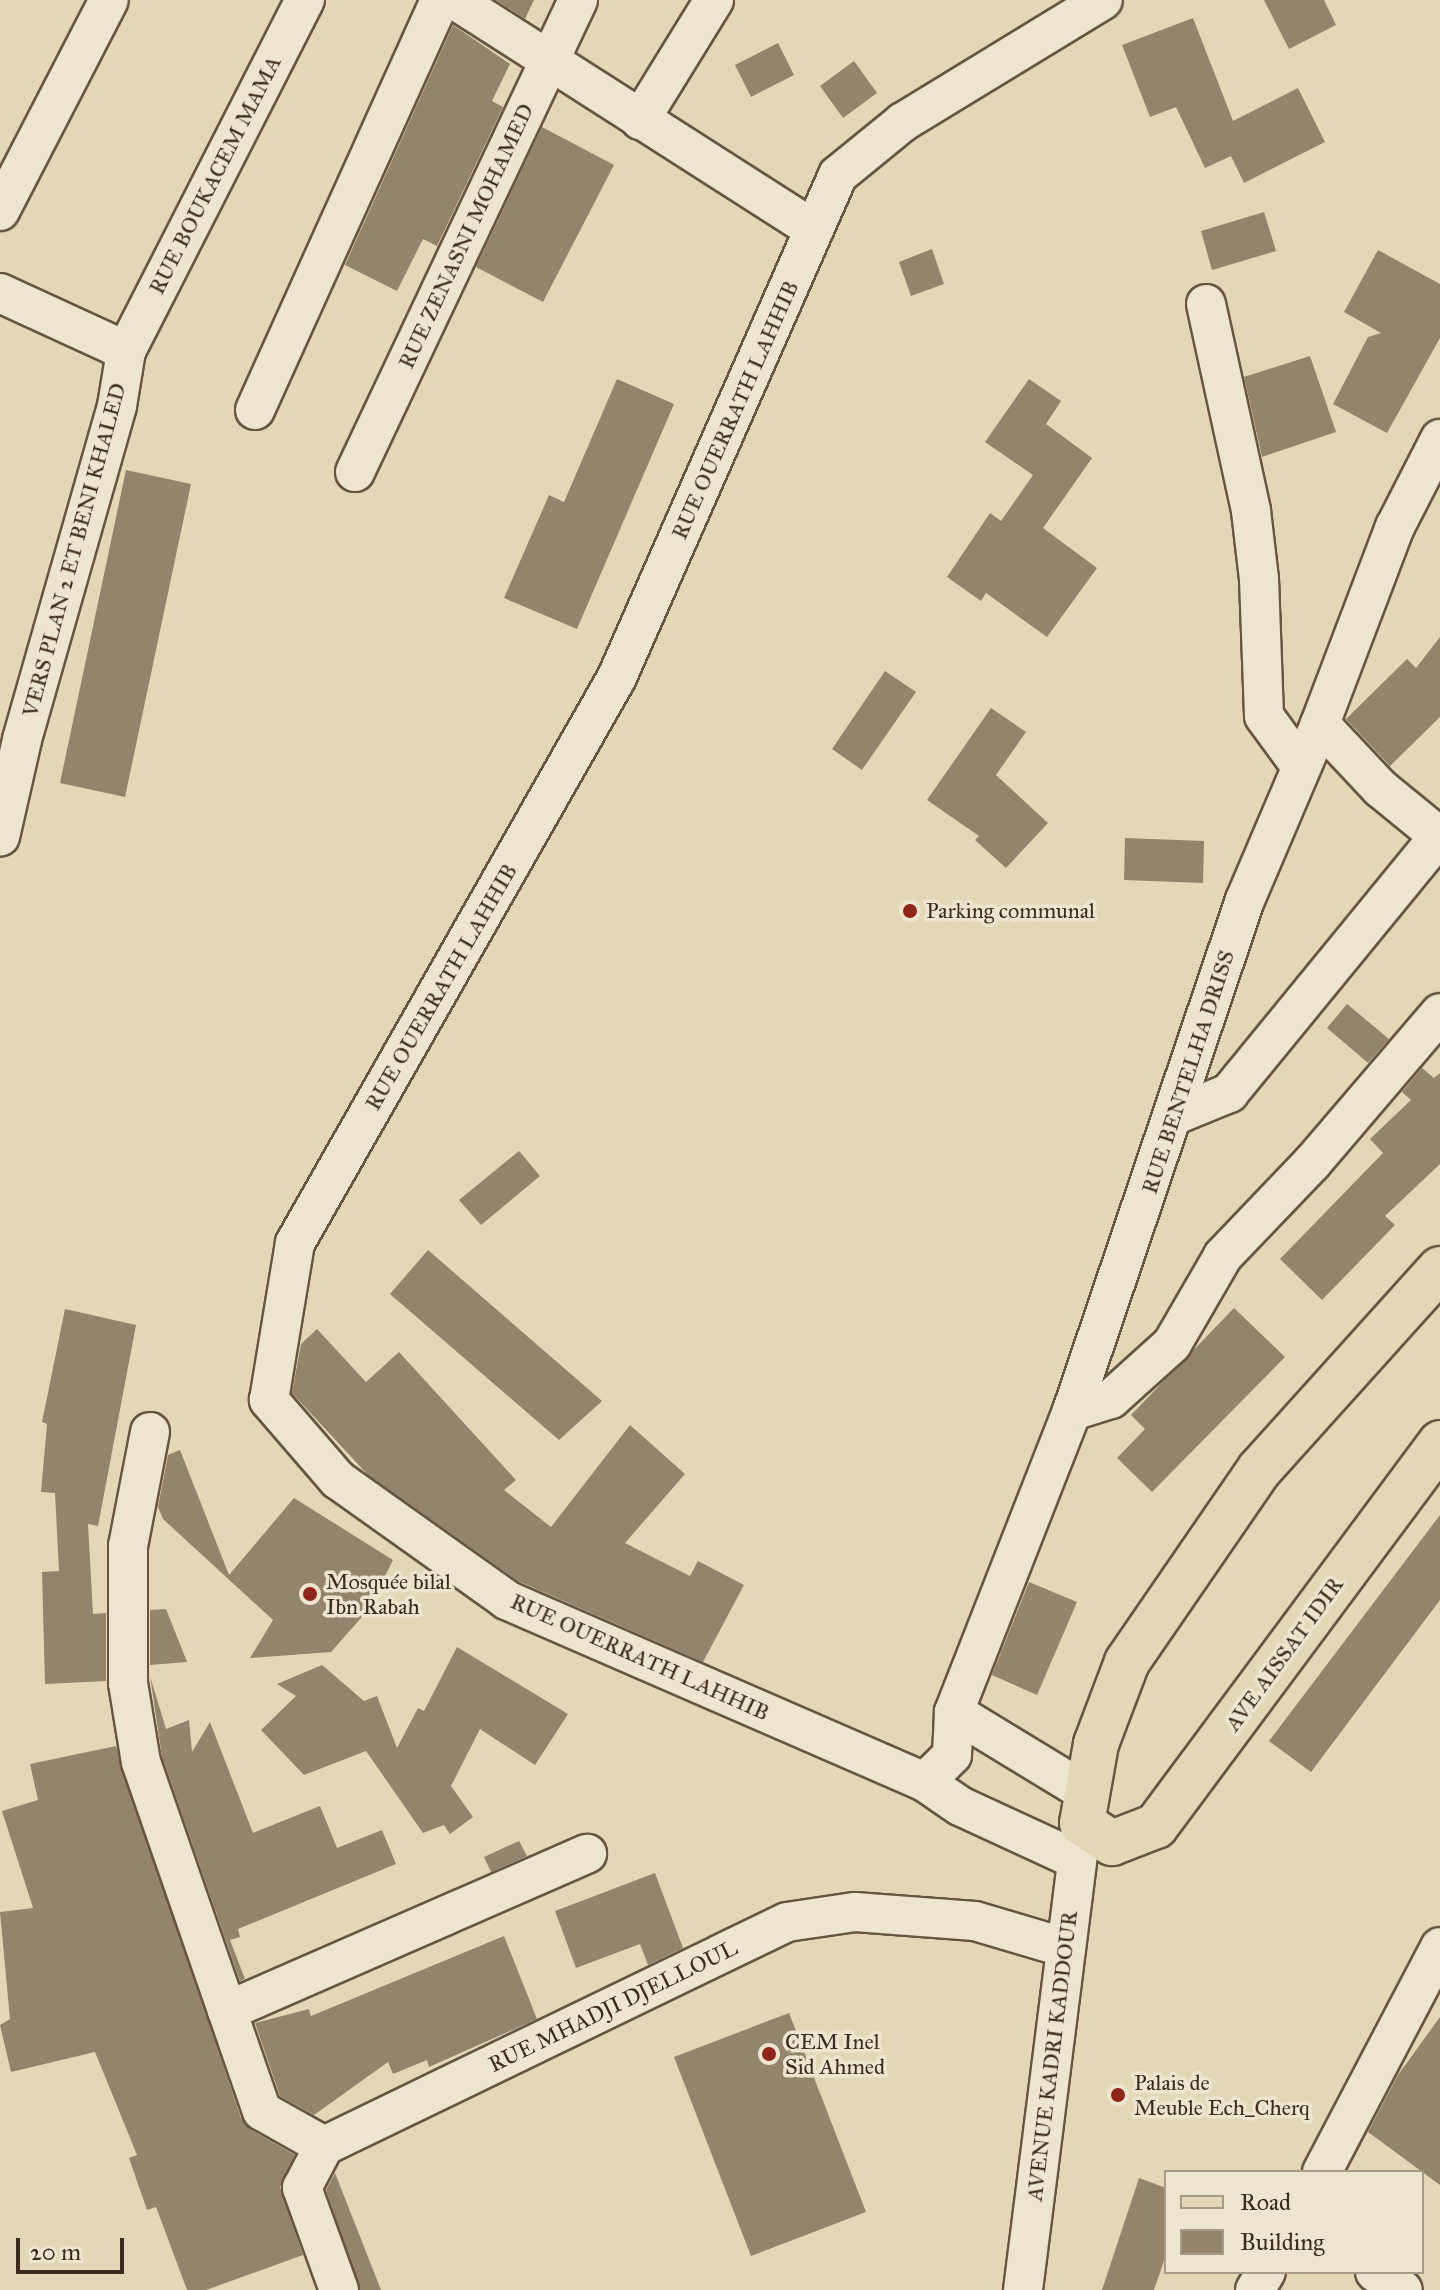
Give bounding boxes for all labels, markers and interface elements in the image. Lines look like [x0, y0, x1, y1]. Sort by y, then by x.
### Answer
street label: RUE BOUKACEM MAMA [143, 51, 287, 299]
street label: RUE ZENASNI MOHAMED [393, 99, 539, 373]
street label: RUE OUERRATH LAHHIB [666, 277, 804, 543]
street label: VERS PLAN 2 ET BENI KHALED [17, 380, 131, 720]
street label: RUE OUERRATH LAHHIB [360, 859, 522, 1115]
place label: Parking communal [926, 898, 1095, 924]
marker: Parking communal [901, 902, 919, 920]
street label: RUE BENTELHA DRISS [1136, 947, 1240, 1197]
place label: Mosquée bilal Ibn Rabah [326, 1568, 451, 1620]
street label: AVE AISSAT IDIR [1219, 1572, 1349, 1736]
marker: Mosquée bilal Ibn Rabah [301, 1585, 319, 1603]
street label: RUE OUERRATH LAHHIB [507, 1588, 773, 1726]
street label: AVENUE KADRI KADDOUR [1021, 1909, 1083, 2203]
street label: RUE MHADJI DJELLOUL [484, 1934, 742, 2078]
place label: CEM Inel Sid Ahmed [785, 2028, 885, 2080]
marker: CEM Inel Sid Ahmed [760, 2045, 778, 2063]
place label: Palais de Meuble Ech_Cherq [1134, 2069, 1310, 2120]
marker: Palais de Meuble Ech_Cherq [1109, 2086, 1127, 2104]
legend [1164, 2170, 1424, 2274]
text: Road [1240, 2187, 1291, 2217]
scale bar [20, 2222, 128, 2272]
text: Building [1240, 2227, 1325, 2257]
text: 20 m [30, 2237, 81, 2267]

